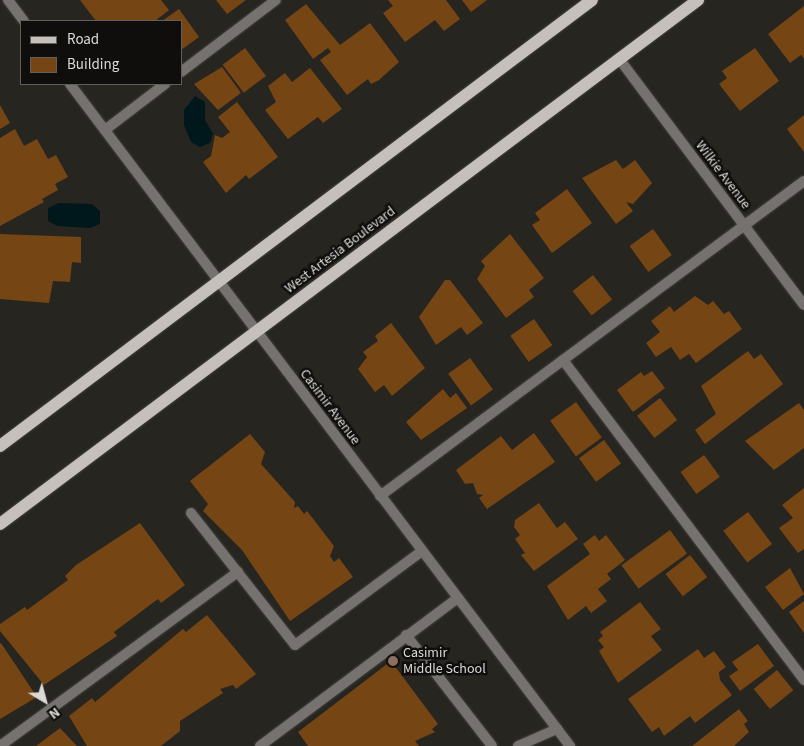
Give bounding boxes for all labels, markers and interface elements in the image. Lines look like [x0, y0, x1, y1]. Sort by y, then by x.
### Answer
legend [20, 20, 182, 85]
text: Road [67, 29, 99, 50]
text: Building [67, 54, 119, 75]
street label: Wilkie Avenue [692, 137, 754, 213]
street label: West Artesia Boulevard [281, 203, 399, 297]
street label: Casimir Avenue [296, 366, 364, 448]
place label: Casimir Middle School [403, 645, 486, 678]
marker: Casimir Middle School [387, 655, 399, 667]
north arrow [20, 676, 70, 726]
text: N [44, 702, 64, 724]

